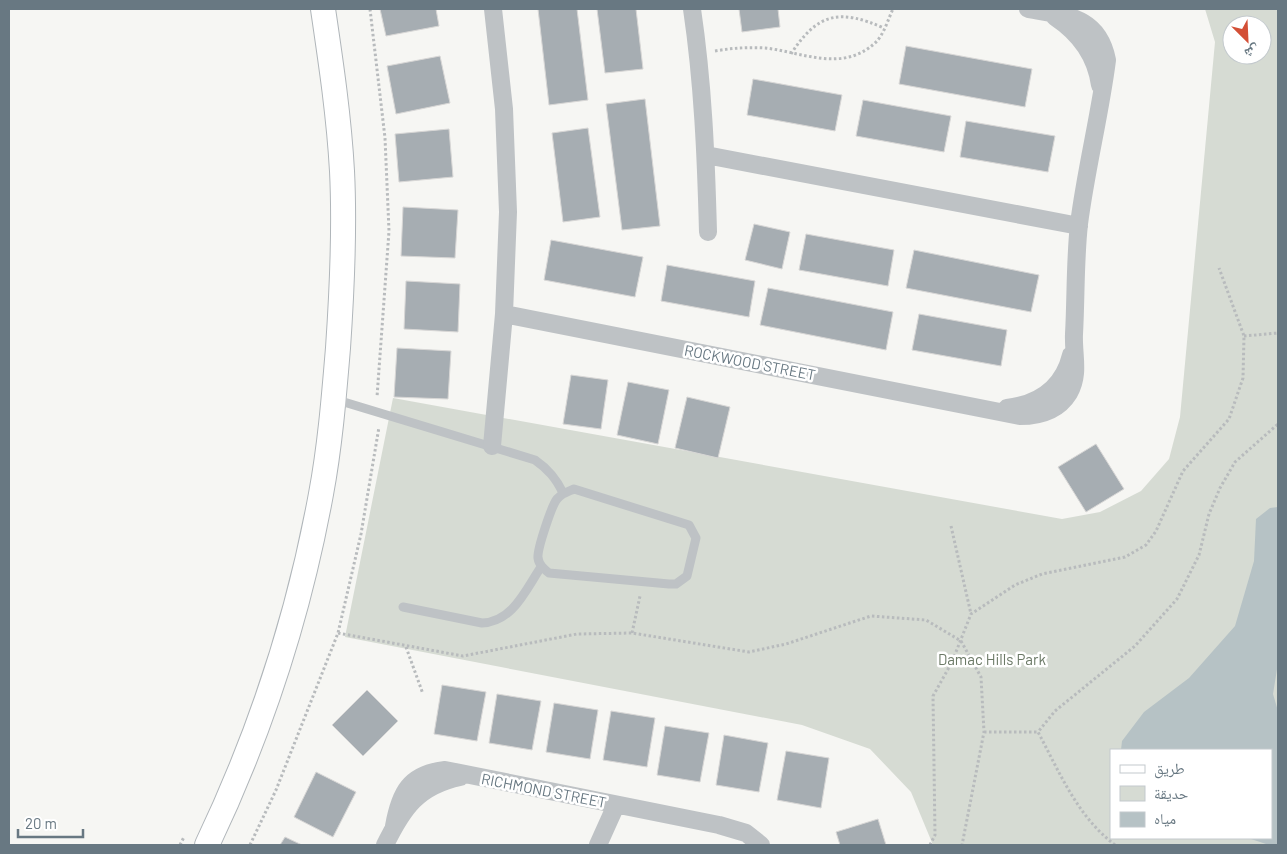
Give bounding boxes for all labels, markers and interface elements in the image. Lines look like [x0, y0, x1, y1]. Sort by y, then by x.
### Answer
north arrow [1222, 15, 1272, 65]
text: ش [1242, 41, 1263, 63]
street label: ROCKWOOD STREET [683, 340, 817, 384]
park label: Damac Hills Park [938, 650, 1046, 668]
legend [1110, 749, 1272, 839]
text: طريق [1154, 759, 1185, 779]
street label: RICHMOND STREET [480, 769, 608, 811]
text: حديقة [1154, 784, 1189, 802]
scale bar [18, 806, 82, 838]
text: مياه [1154, 809, 1176, 827]
text: 20 m [25, 814, 57, 832]

